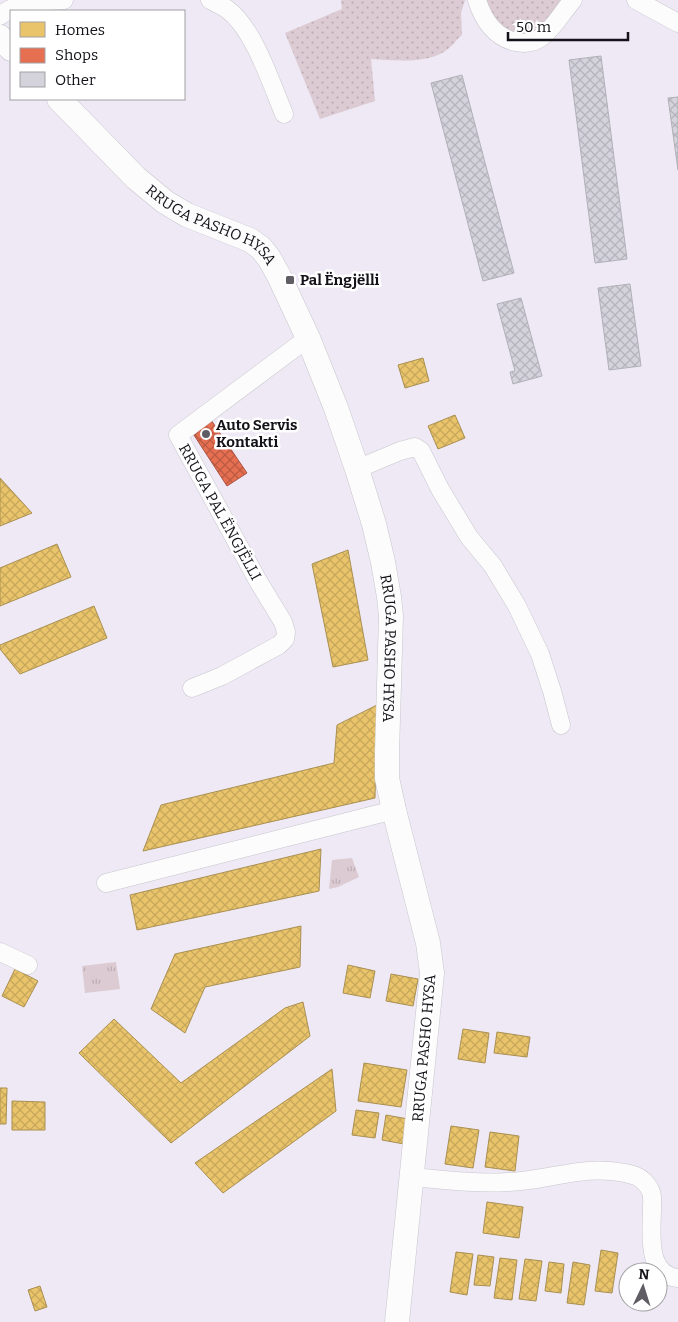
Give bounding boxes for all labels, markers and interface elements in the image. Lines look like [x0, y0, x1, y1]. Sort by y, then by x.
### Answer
legend [10, 10, 185, 100]
scale bar [508, 10, 628, 42]
text: 50 m [516, 18, 552, 36]
text: Homes [55, 21, 105, 39]
text: Shops [55, 46, 98, 64]
text: Other [55, 71, 96, 89]
street label: RRUGA PASHO HYSA [142, 181, 280, 268]
place label: Pal Ëngjëlli [300, 271, 380, 289]
marker: Pal Ëngjëlli [284, 274, 296, 286]
place label: Auto Servis Kontakti [216, 416, 298, 451]
marker: Auto Servis Kontakti [200, 428, 212, 440]
street label: RRUGA PAL ËNGJËLLI [175, 441, 265, 583]
street label: RRUGA PASHO HYSA [376, 573, 400, 723]
street label: RRUGA PASHO HYSA [409, 973, 439, 1123]
north arrow [618, 1262, 668, 1312]
text: N [638, 1266, 650, 1283]

